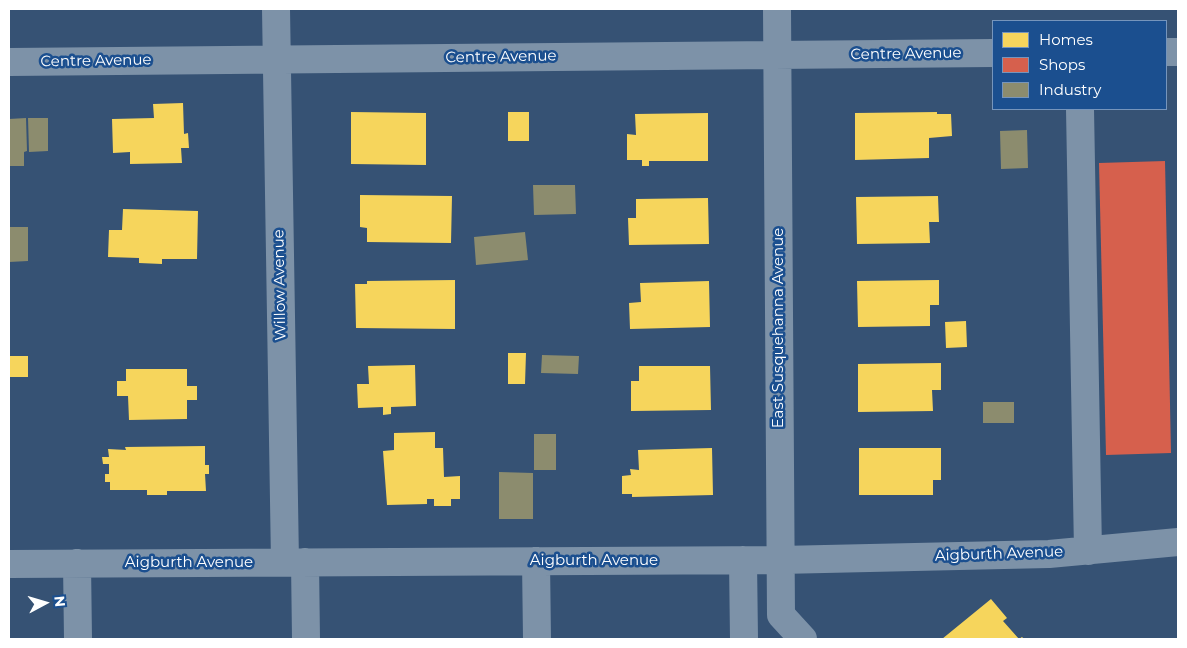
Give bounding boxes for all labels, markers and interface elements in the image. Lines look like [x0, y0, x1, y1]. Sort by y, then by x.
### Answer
legend [992, 20, 1167, 110]
text: Homes [1039, 30, 1093, 49]
street label: Centre Avenue [850, 44, 962, 64]
street label: Centre Avenue [445, 47, 557, 67]
street label: Centre Avenue [40, 51, 152, 71]
text: Shops [1039, 55, 1085, 74]
text: Industry [1039, 80, 1101, 99]
street label: East Susquehanna Avenue [770, 228, 788, 428]
street label: Willow Avenue [270, 229, 290, 341]
street label: Aigburth Avenue [935, 543, 1063, 565]
street label: Aigburth Avenue [530, 552, 658, 570]
street label: Aigburth Avenue [125, 554, 253, 572]
north arrow [20, 578, 70, 628]
text: N [50, 595, 69, 608]

